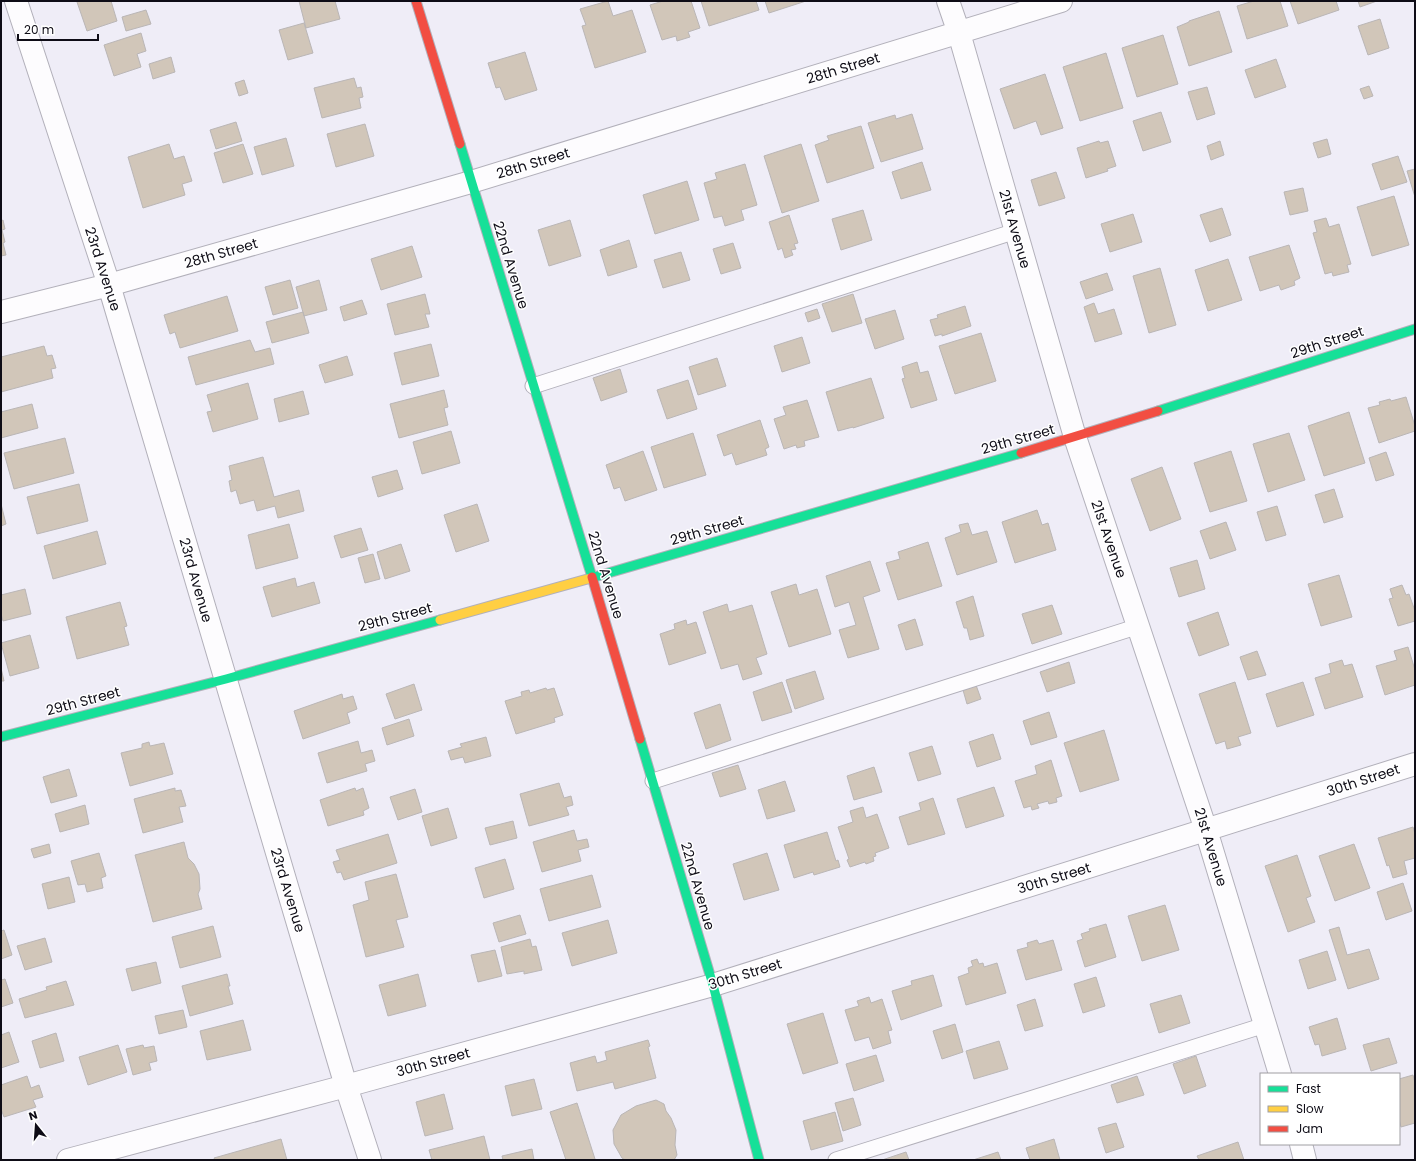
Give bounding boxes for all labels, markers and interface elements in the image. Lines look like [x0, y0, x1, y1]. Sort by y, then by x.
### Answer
scale bar [18, 16, 98, 42]
text: 20 m [24, 21, 54, 38]
street label: 28th Street [804, 47, 882, 89]
street label: 28th Street [494, 142, 572, 184]
street label: 21st Avenue [994, 187, 1036, 271]
street label: 22nd Avenue [488, 219, 534, 312]
street label: 23rd Avenue [80, 224, 126, 314]
street label: 28th Street [182, 233, 260, 273]
street label: 29th Street [1288, 321, 1366, 363]
street label: 29th Street [979, 419, 1057, 459]
street label: 21st Avenue [1086, 497, 1132, 581]
street label: 29th Street [668, 510, 746, 550]
street label: 22nd Avenue [583, 529, 629, 622]
street label: 23rd Avenue [174, 535, 218, 625]
street label: 29th Street [356, 598, 434, 636]
street label: 29th Street [44, 682, 122, 720]
street label: 30th Street [1324, 759, 1402, 801]
street label: 21st Avenue [1190, 805, 1233, 889]
street label: 22nd Avenue [676, 840, 720, 933]
street label: 23rd Avenue [266, 845, 310, 935]
street label: 30th Street [1015, 857, 1093, 899]
street label: 30th Street [706, 953, 784, 995]
street label: 30th Street [394, 1043, 472, 1081]
legend [1260, 1073, 1400, 1145]
text: Fast [1296, 1080, 1321, 1097]
text: Slow [1296, 1100, 1324, 1117]
north arrow [16, 1105, 56, 1145]
text: N [27, 1107, 39, 1124]
text: Jam [1296, 1120, 1323, 1137]

